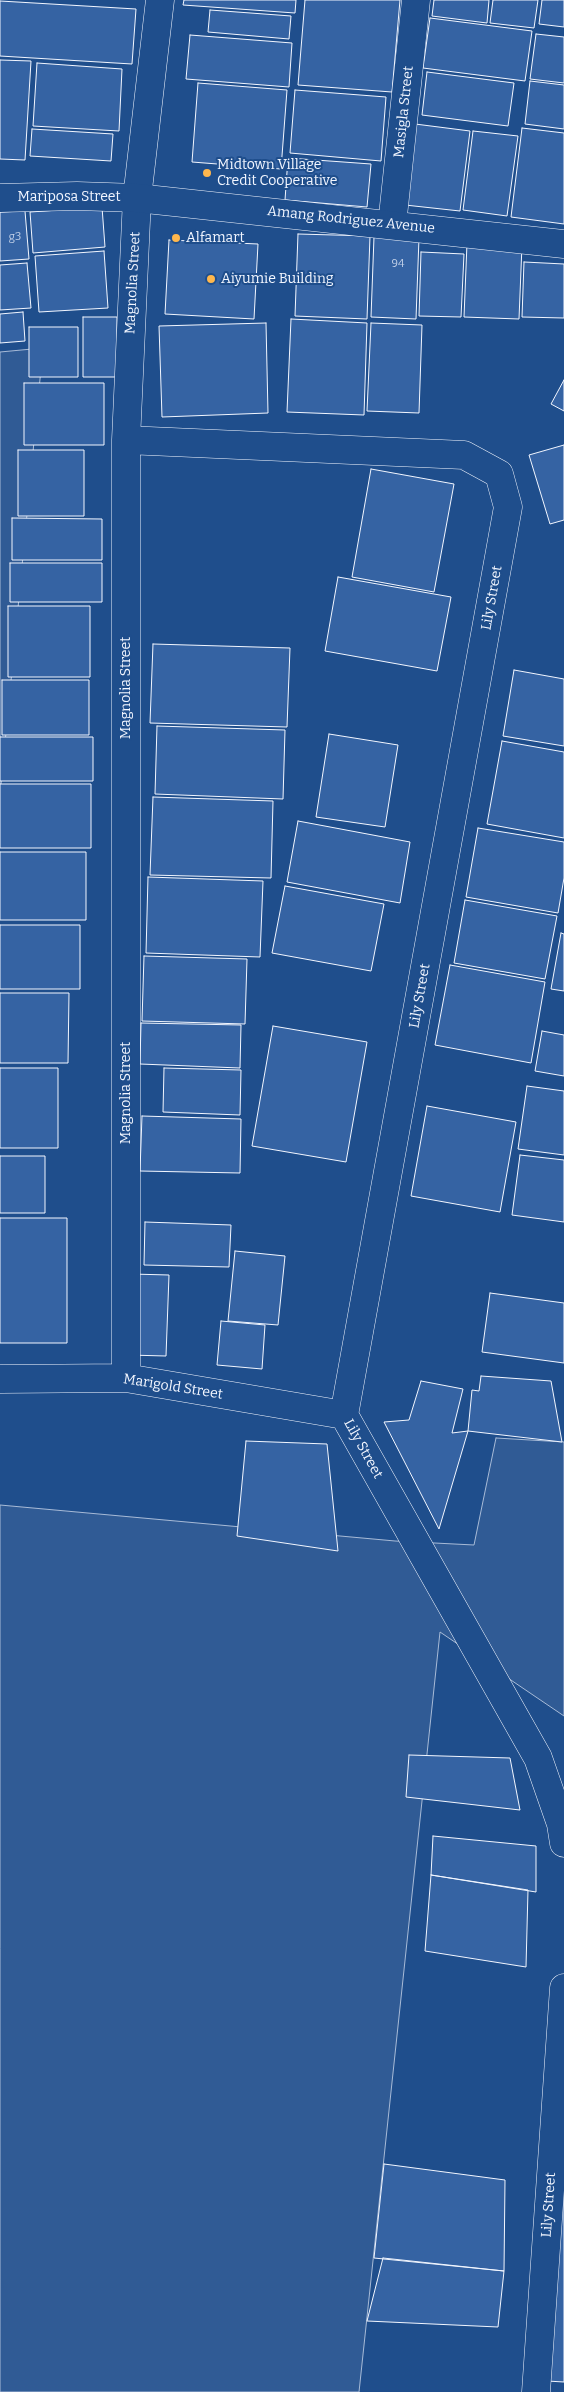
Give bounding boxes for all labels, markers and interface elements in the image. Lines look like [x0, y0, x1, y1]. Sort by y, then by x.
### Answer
street label: Masigla Street [391, 65, 417, 159]
place label: Midtown Village Credit Cooperative [217, 157, 337, 190]
marker: Midtown Village Credit Cooperative [201, 167, 213, 179]
street label: Mariposa Street [17, 189, 121, 205]
street label: Amang Rodriguez Avenue [266, 203, 436, 237]
house number: g3 [9, 230, 21, 244]
place label: Alfamart [186, 230, 244, 246]
street label: Magnolia Street [122, 231, 144, 335]
marker: Alfamart [170, 232, 182, 244]
house number: 94 [392, 257, 404, 271]
place label: Aiyumie Building [221, 271, 334, 287]
marker: Aiyumie Building [205, 273, 217, 285]
street label: Lily Street [478, 564, 506, 632]
street label: Magnolia Street [118, 637, 134, 739]
street label: Lily Street [406, 962, 434, 1030]
street label: Magnolia Street [118, 1042, 134, 1144]
street label: Marigold Street [122, 1371, 224, 1403]
street label: Lily Street [340, 1416, 386, 1482]
street label: Lily Street [538, 2172, 560, 2238]

